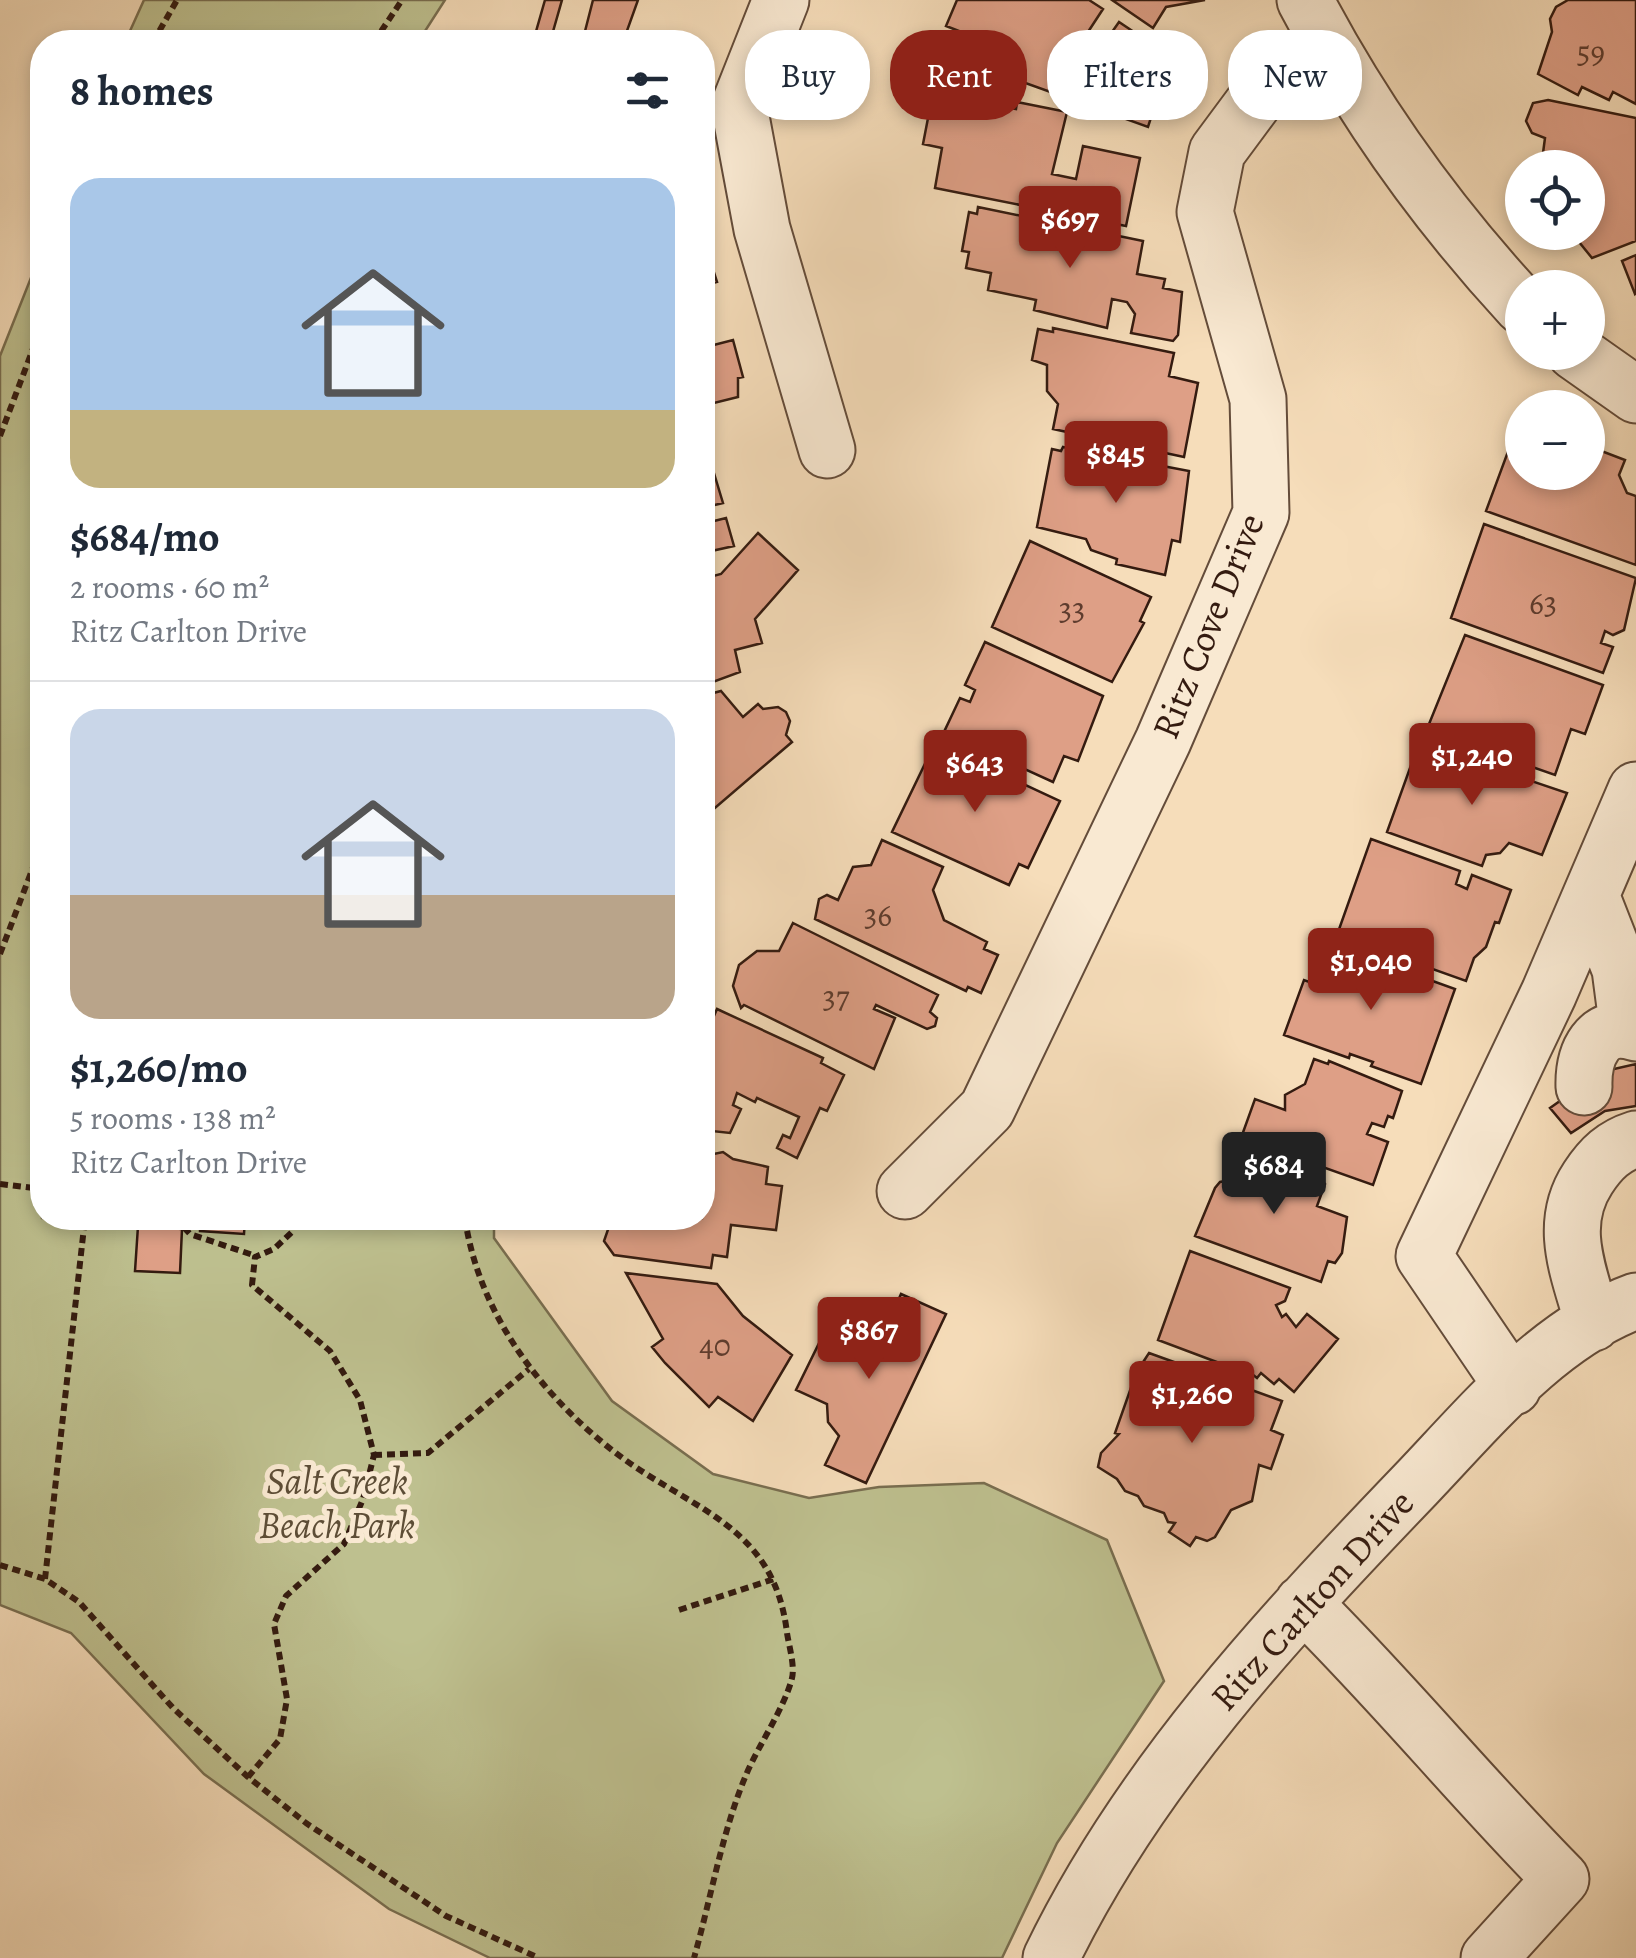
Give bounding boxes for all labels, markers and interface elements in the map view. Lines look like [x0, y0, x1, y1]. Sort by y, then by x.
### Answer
chip: Buy [745, 30, 870, 120]
chip: Rent [890, 30, 1027, 120]
chip: Filters [1047, 30, 1208, 120]
chip: New [1228, 30, 1362, 120]
house number: 59 [1577, 30, 1605, 74]
text: 8 homes [70, 62, 214, 119]
icon: filters [620, 63, 675, 118]
map controls [1505, 150, 1605, 490]
button: locate [1505, 150, 1605, 250]
pin: $697 [1011, 186, 1129, 271]
text: $697 [1041, 196, 1099, 240]
icon: home [283, 243, 463, 423]
button: + [1505, 270, 1605, 370]
button: − [1505, 390, 1605, 490]
pin: $845 [1057, 421, 1175, 506]
text: $845 [1087, 431, 1145, 475]
street label: Ritz Cove Drive [1139, 506, 1277, 746]
text: $684/mo [70, 508, 220, 565]
text: 2 rooms · 60 m² [70, 565, 269, 609]
house number: 63 [1529, 581, 1557, 625]
house number: 33 [1059, 587, 1085, 631]
text: Ritz Carlton Drive [70, 609, 307, 653]
pin: $1,240 [1391, 723, 1553, 808]
pin: $643 [916, 730, 1034, 815]
text: $1,240 [1431, 733, 1513, 777]
text: $643 [946, 740, 1004, 784]
icon: home [283, 774, 463, 954]
house number: 36 [864, 893, 892, 937]
pin: $1,040 [1290, 928, 1452, 1013]
text: $1,040 [1330, 938, 1412, 982]
house number: 37 [823, 975, 850, 1019]
text: $1,260/mo [70, 1039, 248, 1096]
text: 5 rooms · 138 m² [70, 1096, 276, 1140]
pin: $684 [1215, 1132, 1333, 1217]
text: Ritz Carlton Drive [70, 1140, 307, 1184]
text: $684 [1244, 1142, 1304, 1186]
pin: $867 [810, 1297, 928, 1382]
text: $867 [840, 1307, 898, 1351]
house number: 40 [699, 1323, 731, 1367]
pin: $1,260 [1111, 1361, 1273, 1446]
text: $1,260 [1151, 1371, 1233, 1415]
park label: Salt Creek Beach Park [259, 1455, 415, 1551]
street label: Ritz Carlton Drive [1198, 1478, 1426, 1722]

